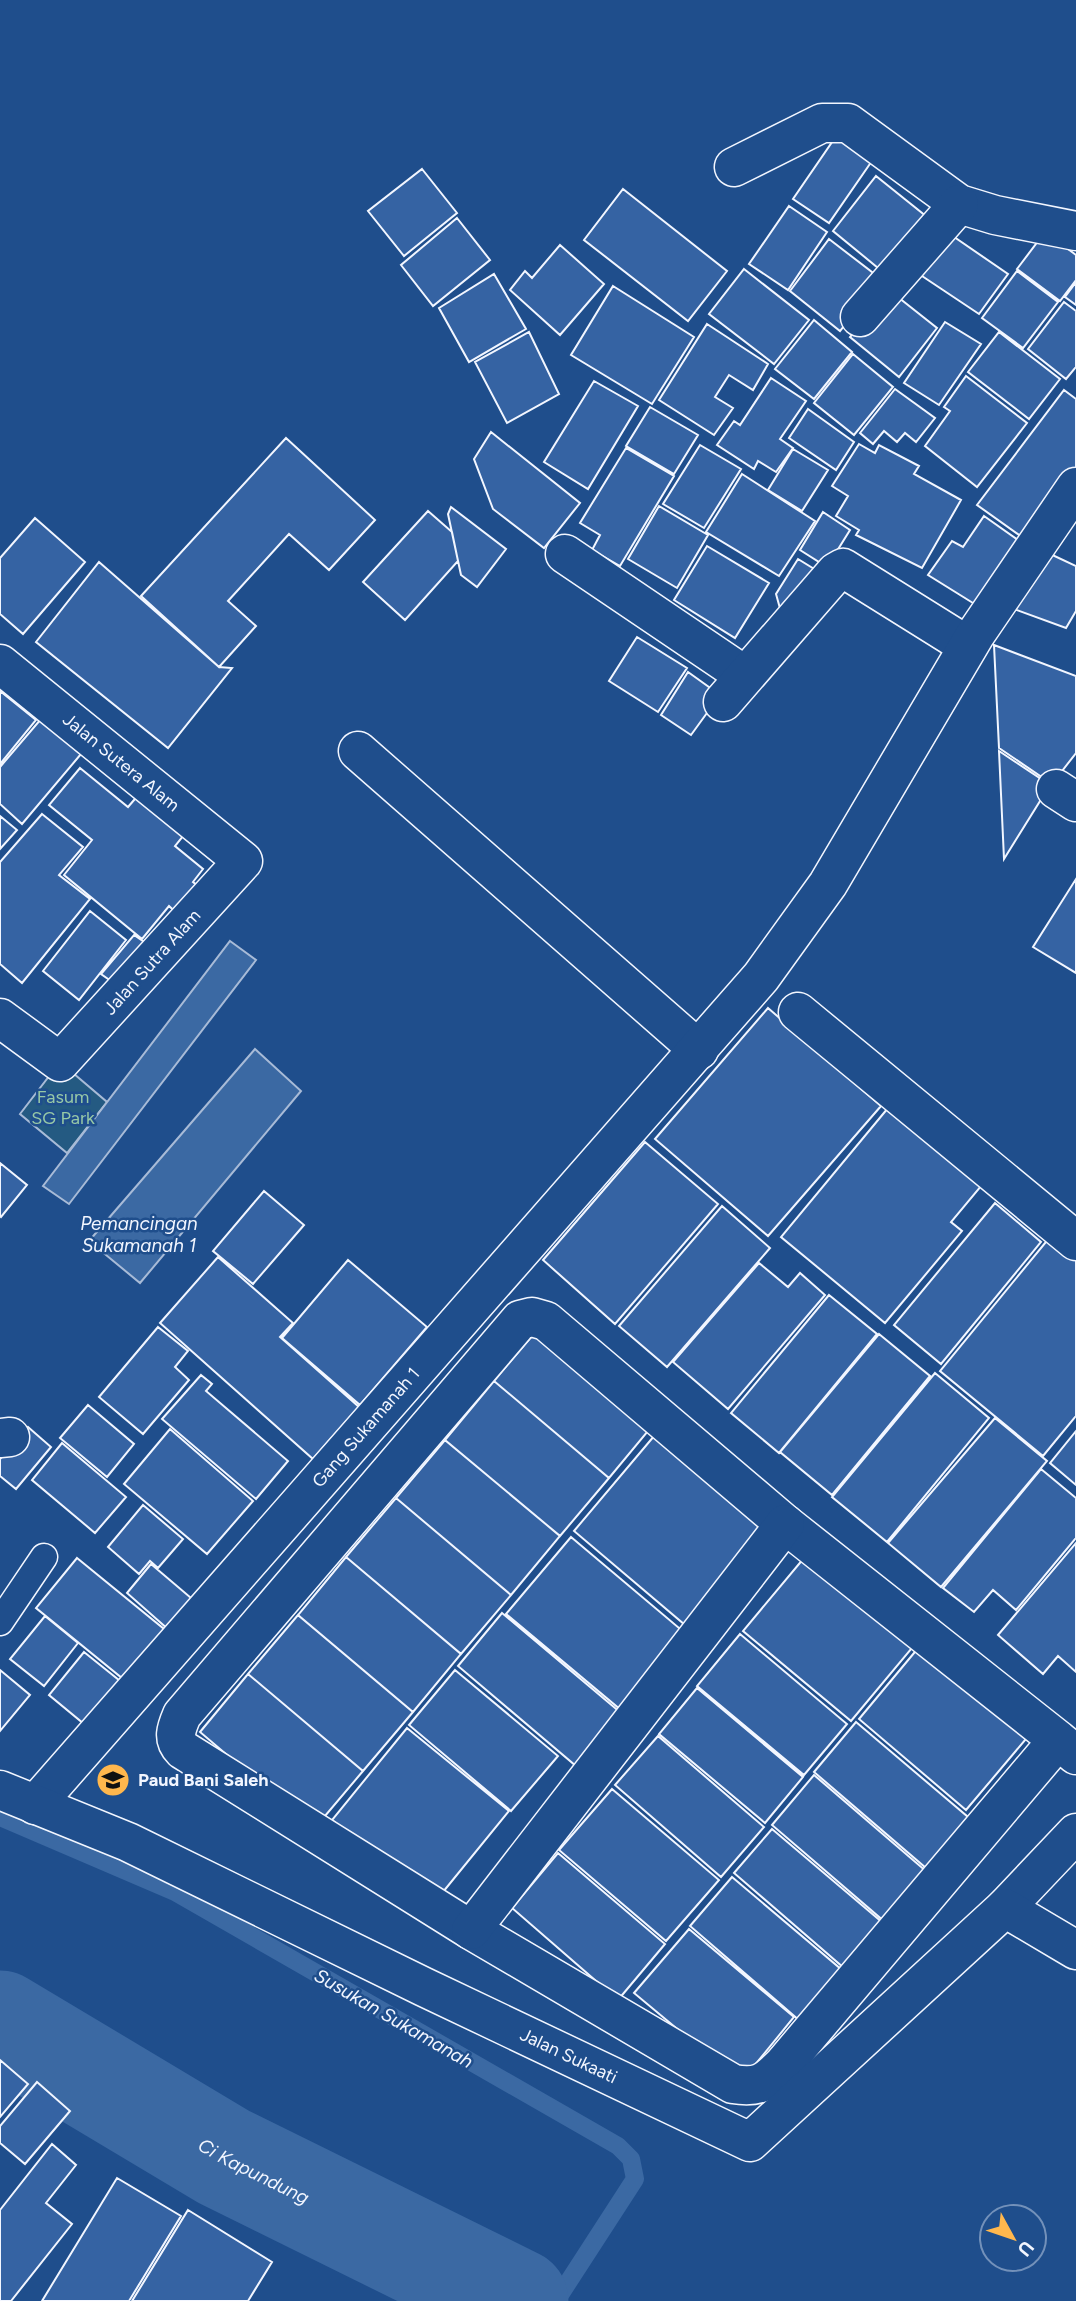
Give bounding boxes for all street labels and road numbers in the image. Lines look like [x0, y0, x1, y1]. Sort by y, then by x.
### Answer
street label: Jalan Sutera Alam [58, 708, 184, 816]
street label: Jalan Sutra Alam [99, 905, 205, 1019]
street label: Gang Sukamanah 1 [307, 1363, 424, 1492]
street label: Jalan Sukaati [517, 2023, 621, 2088]

